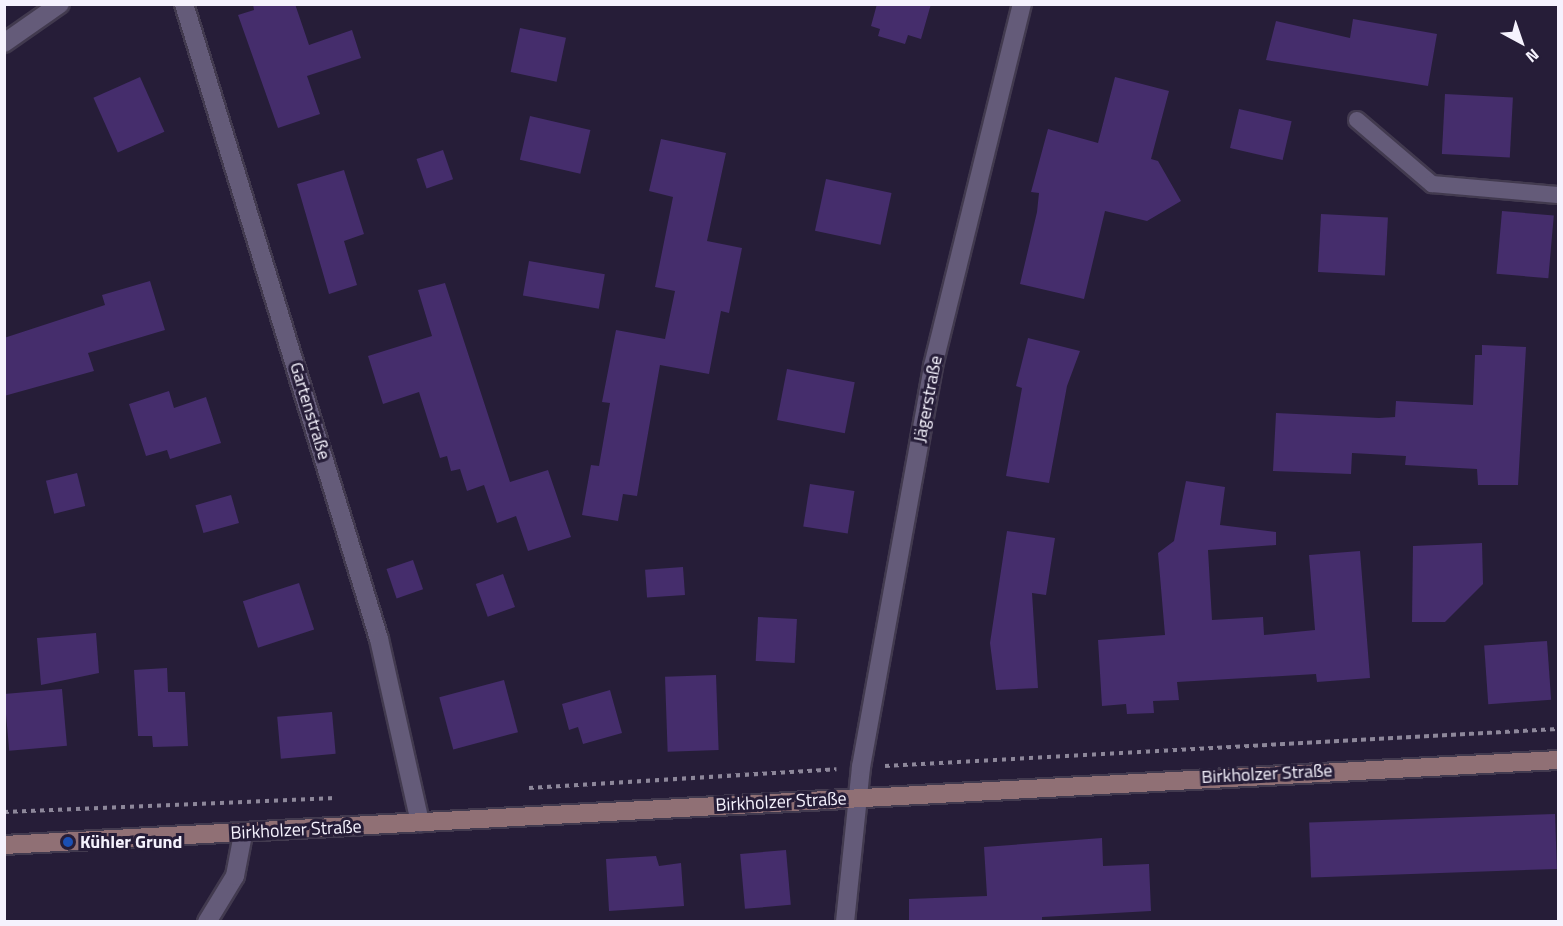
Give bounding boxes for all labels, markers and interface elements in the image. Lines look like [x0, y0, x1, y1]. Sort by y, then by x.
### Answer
north arrow [1491, 12, 1551, 72]
text: N [1521, 43, 1545, 69]
street label: Jägerstraße [909, 354, 947, 444]
street label: Gartenstraße [285, 360, 335, 462]
street label: Birkholzer Straße [1201, 760, 1333, 788]
street label: Birkholzer Straße [715, 788, 847, 816]
street label: Birkholzer Straße [230, 816, 362, 844]
place label: Kühler Grund [80, 831, 182, 853]
marker: Kühler Grund [61, 835, 75, 849]

